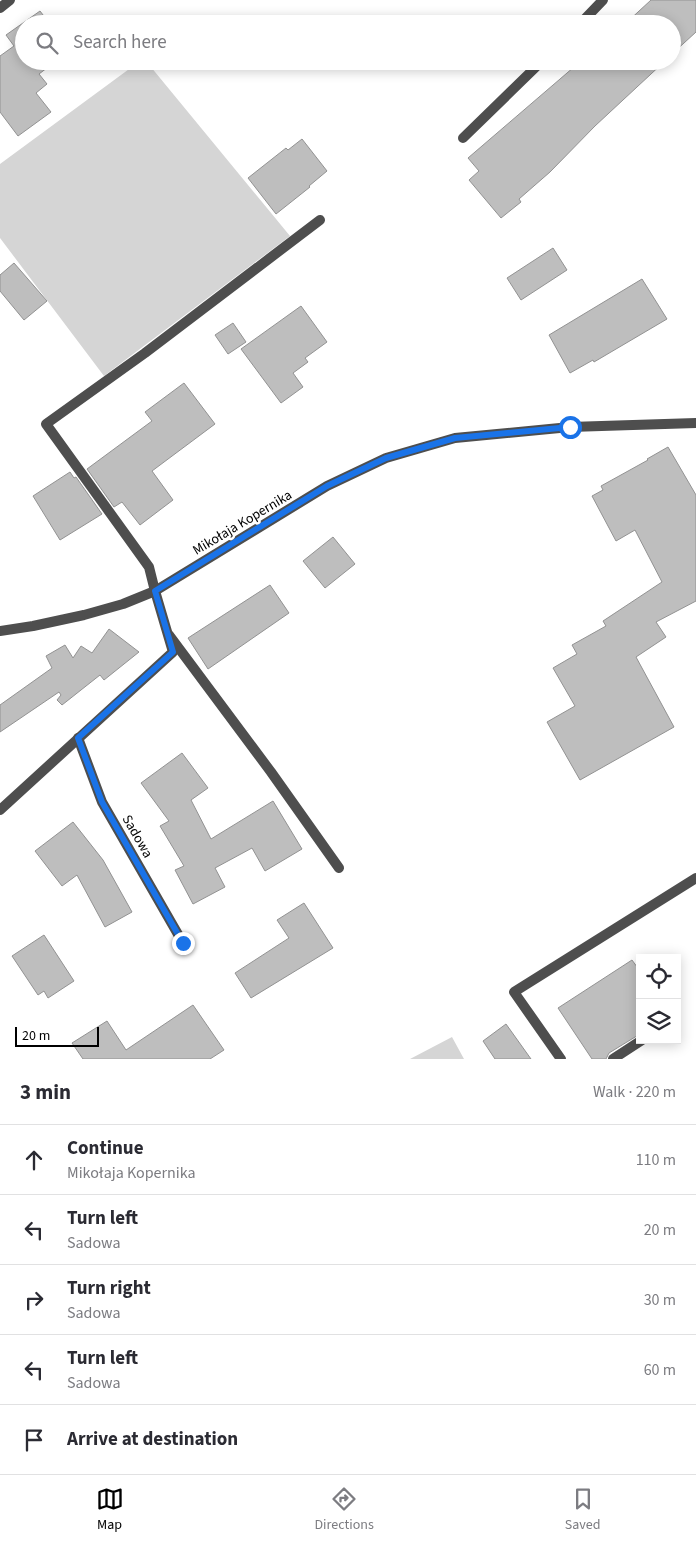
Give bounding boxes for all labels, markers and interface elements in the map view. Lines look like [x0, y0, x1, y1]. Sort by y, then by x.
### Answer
search box [15, 15, 681, 70]
icon: search [33, 29, 61, 57]
text: Search here [73, 29, 167, 56]
route start [559, 416, 582, 439]
street label: Mikołaja Kopernika [189, 485, 296, 560]
street label: Sadowa [117, 811, 158, 862]
route end [172, 932, 195, 955]
map controls [636, 954, 681, 1044]
button: locate [636, 954, 681, 999]
button: layers [636, 999, 681, 1044]
scale bar [15, 1024, 99, 1047]
text: 20 m [22, 1026, 50, 1046]
text: 3 min [20, 1077, 71, 1107]
text: Walk · 220 m [593, 1081, 676, 1103]
text: Continue [67, 1135, 144, 1162]
icon: ahead [20, 1146, 48, 1174]
text: 110 m [636, 1149, 676, 1171]
text: Mikołaja Kopernika [67, 1162, 196, 1184]
text: Turn left [67, 1205, 138, 1232]
icon: left [20, 1216, 48, 1244]
text: 20 m [644, 1219, 676, 1241]
text: Sadowa [67, 1232, 121, 1254]
text: Turn right [67, 1275, 151, 1302]
icon: right [20, 1286, 48, 1314]
text: 30 m [644, 1289, 676, 1311]
text: Sadowa [67, 1302, 121, 1324]
text: Turn left [67, 1345, 138, 1372]
icon: left [20, 1356, 48, 1384]
text: 60 m [644, 1359, 676, 1381]
text: Sadowa [67, 1372, 121, 1394]
icon: arrive [20, 1426, 48, 1454]
text: Arrive at destination [67, 1426, 238, 1453]
tab: Map [96, 1485, 124, 1535]
tab: Directions [315, 1485, 374, 1535]
tab: Saved [565, 1485, 600, 1535]

